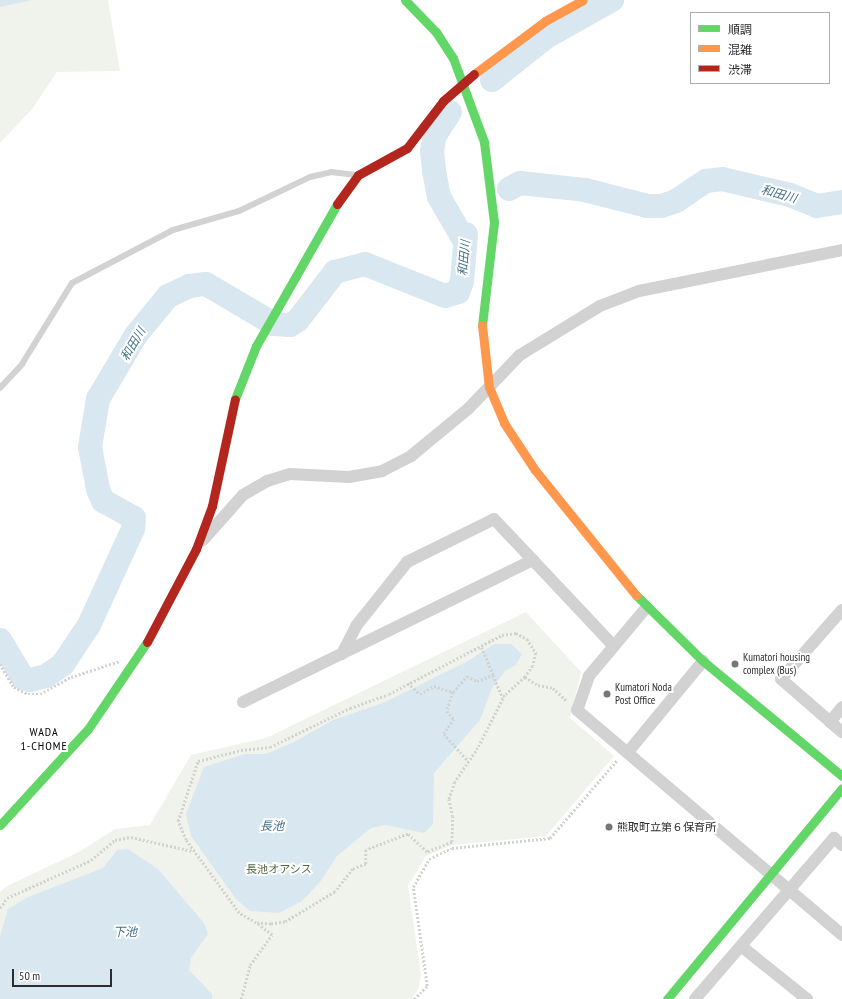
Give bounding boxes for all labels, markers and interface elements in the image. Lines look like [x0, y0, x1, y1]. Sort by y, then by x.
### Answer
legend [690, 12, 830, 84]
text: 順調 [728, 22, 752, 37]
text: 混雑 [728, 42, 752, 57]
text: 渋滞 [728, 62, 752, 77]
water label: 和田川 [760, 182, 798, 206]
water label: 和田川 [455, 239, 473, 277]
water label: 和田川 [118, 325, 148, 363]
place label: Kumatori housing complex (Bus) [743, 651, 810, 677]
marker: Kumatori housing complex (Bus) [730, 659, 740, 669]
place label: Kumatori Noda Post Office [615, 681, 672, 707]
marker: Kumatori Noda Post Office [602, 689, 612, 699]
district label: WADA 1-CHOME [20, 725, 68, 753]
water label: 長池 [260, 819, 284, 833]
place label: 熊取町立第６保育所 [617, 820, 716, 834]
marker: 熊取町立第６保育所 [604, 822, 614, 832]
park label: 長池オアシス [246, 862, 312, 876]
water label: 下池 [113, 925, 137, 939]
scale bar [14, 961, 114, 987]
text: 50 m [19, 968, 40, 983]

